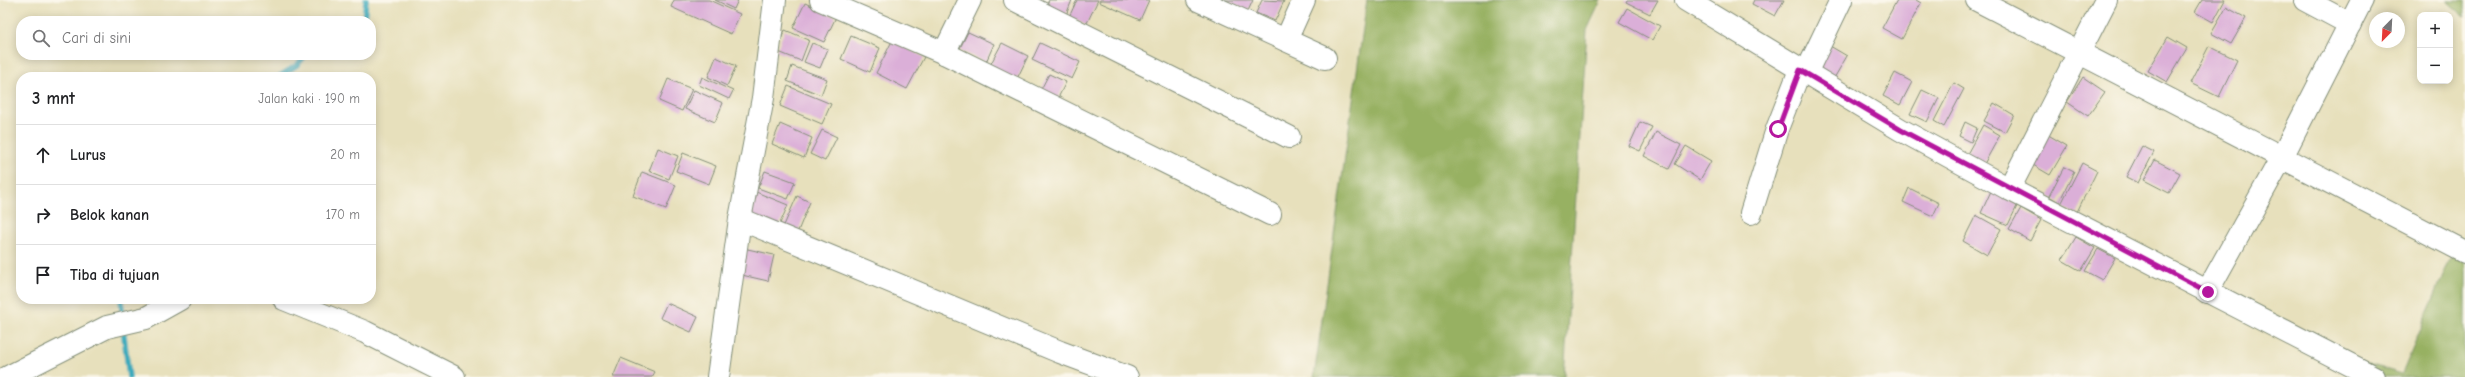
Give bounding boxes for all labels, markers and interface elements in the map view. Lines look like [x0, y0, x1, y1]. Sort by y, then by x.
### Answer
north arrow [2369, 12, 2405, 48]
map controls [2417, 12, 2453, 84]
button: + [2417, 12, 2453, 48]
search box [16, 16, 376, 60]
icon: search [30, 27, 52, 49]
text: Cari di sini [62, 29, 131, 47]
button: − [2417, 48, 2453, 84]
text: 3 mnt [32, 89, 75, 108]
text: Jalan kaki · 190 m [258, 91, 360, 106]
route start [1769, 120, 1787, 138]
icon: ahead [32, 144, 54, 166]
text: Lurus [70, 146, 106, 164]
text: 20 m [330, 147, 360, 162]
icon: right [32, 204, 54, 226]
text: Belok kanan [70, 206, 149, 224]
text: 170 m [326, 207, 360, 222]
icon: arrive [32, 264, 54, 286]
text: Tiba di tujuan [70, 266, 159, 284]
route end [2199, 283, 2217, 301]

